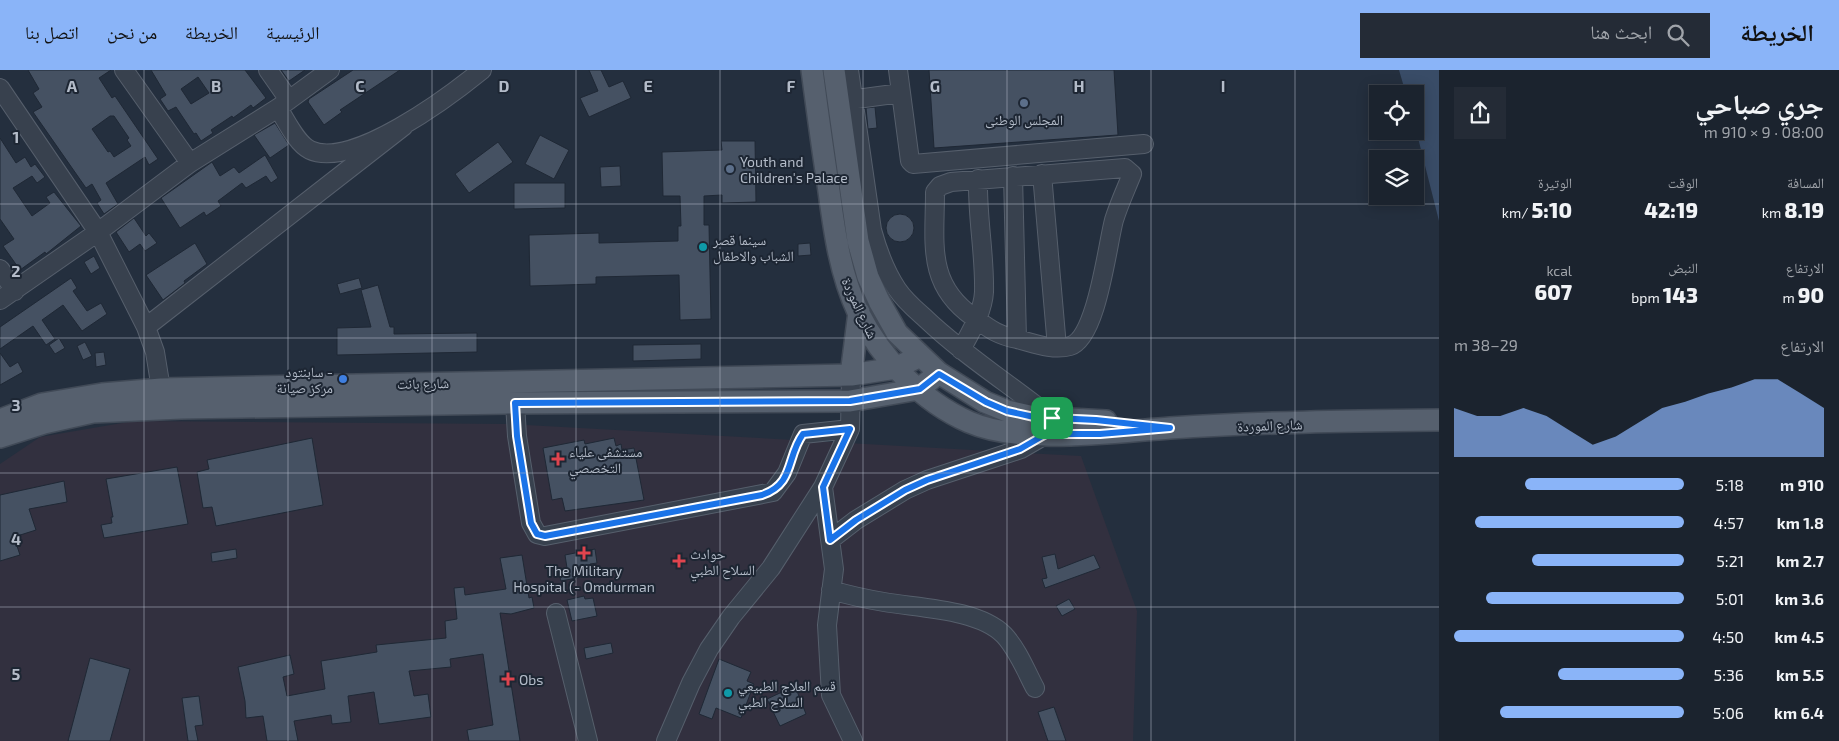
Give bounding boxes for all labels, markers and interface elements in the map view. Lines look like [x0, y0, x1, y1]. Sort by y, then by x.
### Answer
search box [1360, 13, 1710, 58]
text: الخريطة [1740, 17, 1814, 46]
text: ابحث هنا [1590, 20, 1652, 43]
text: اتصل بنا [25, 21, 79, 43]
text: من نحن [107, 21, 157, 43]
text: الخريطة [185, 21, 238, 43]
text: الرئيسية [266, 21, 319, 43]
icon: search [1664, 21, 1692, 49]
text: A [67, 76, 78, 95]
text: B [211, 76, 221, 95]
text: C [355, 76, 365, 95]
text: D [499, 76, 510, 95]
text: E [643, 76, 653, 95]
text: F [787, 76, 796, 95]
text: G [930, 76, 940, 95]
text: H [1073, 76, 1085, 95]
text: I [1221, 76, 1225, 95]
map controls [1369, 85, 1424, 205]
button: locate [1369, 85, 1424, 140]
text: جري صباحي [1695, 86, 1824, 120]
button: share [1454, 87, 1506, 139]
marker: المجلس الوطنى [1018, 97, 1030, 109]
place label: المجلس الوطنى [985, 111, 1063, 129]
text: 08:00 · 9 × 910 m [1704, 122, 1824, 141]
text: 1 [13, 127, 19, 146]
button: layers [1369, 150, 1424, 205]
place label: Youth and Children's Palace [740, 153, 848, 186]
marker: Youth and Children's Palace [724, 163, 736, 175]
text: الوتيرة [1538, 174, 1572, 191]
text: الوقت [1668, 174, 1698, 191]
text: المسافة [1787, 174, 1824, 191]
text: 5:10 [1532, 197, 1572, 222]
text: 42:19 [1644, 197, 1698, 222]
text: 8.19 [1784, 197, 1824, 222]
text: /km [1502, 204, 1532, 221]
text: km [1762, 204, 1784, 221]
place label: سينما قصر الشباب والاطفال [712, 231, 794, 265]
marker: سينما قصر الشباب والاطفال [697, 241, 709, 253]
text: النبض [1668, 259, 1698, 276]
text: الارتفاع [1786, 259, 1824, 276]
text: 2 [11, 261, 21, 280]
text: kcal [1546, 262, 1572, 279]
street label: شارع الموردة [837, 275, 882, 342]
text: 607 [1535, 279, 1572, 304]
text: 143 [1663, 282, 1698, 307]
text: 90 [1798, 282, 1824, 307]
text: bpm [1631, 289, 1663, 306]
text: m [1782, 289, 1798, 306]
text: 29–38 m [1454, 335, 1518, 354]
text: الارتفاع [1780, 336, 1824, 355]
place label: سابنتود - مركز صيانة [277, 363, 333, 397]
marker: سابنتود - مركز صيانة [337, 373, 349, 385]
street label: شارع بانت [397, 374, 449, 394]
text: 3 [11, 395, 21, 414]
pin [1031, 397, 1073, 439]
icon: arrive [1038, 404, 1066, 432]
street label: شارع الموردة [1237, 415, 1303, 437]
place label: مستشفى علياء التخصصي [569, 443, 642, 479]
marker: مستشفى علياء التخصصي [551, 452, 565, 466]
text: 5:18 [1716, 475, 1744, 494]
text: 910 m [1780, 475, 1824, 494]
text: 4:57 [1714, 513, 1744, 532]
text: 1.8 km [1777, 513, 1824, 532]
text: 4 [11, 529, 21, 548]
place label: حوادث السلاح الطبي [690, 545, 755, 581]
marker: The Military Hospital (- Omdurman [577, 546, 591, 560]
text: 5:21 [1716, 551, 1744, 570]
text: 2.7 km [1776, 551, 1824, 570]
marker: حوادث السلاح الطبي [672, 554, 686, 568]
place label: The Military Hospital (- Omdurman [513, 562, 655, 595]
text: 5:01 [1716, 589, 1744, 608]
text: 3.6 km [1775, 589, 1824, 608]
text: 4:50 [1712, 627, 1744, 646]
text: 4.5 km [1775, 627, 1824, 646]
text: 5 [12, 664, 21, 683]
text: 5:36 [1714, 665, 1744, 684]
text: 5.5 km [1776, 665, 1824, 684]
place label: Obs [519, 671, 543, 688]
marker: Obs [501, 672, 515, 686]
place label: قسم العلاج الطبيعي السلاح الطبي [738, 677, 836, 713]
marker: قسم العلاج الطبيعي السلاح الطبي [722, 687, 734, 699]
text: 5:06 [1713, 703, 1744, 722]
text: 6.4 km [1774, 703, 1824, 722]

